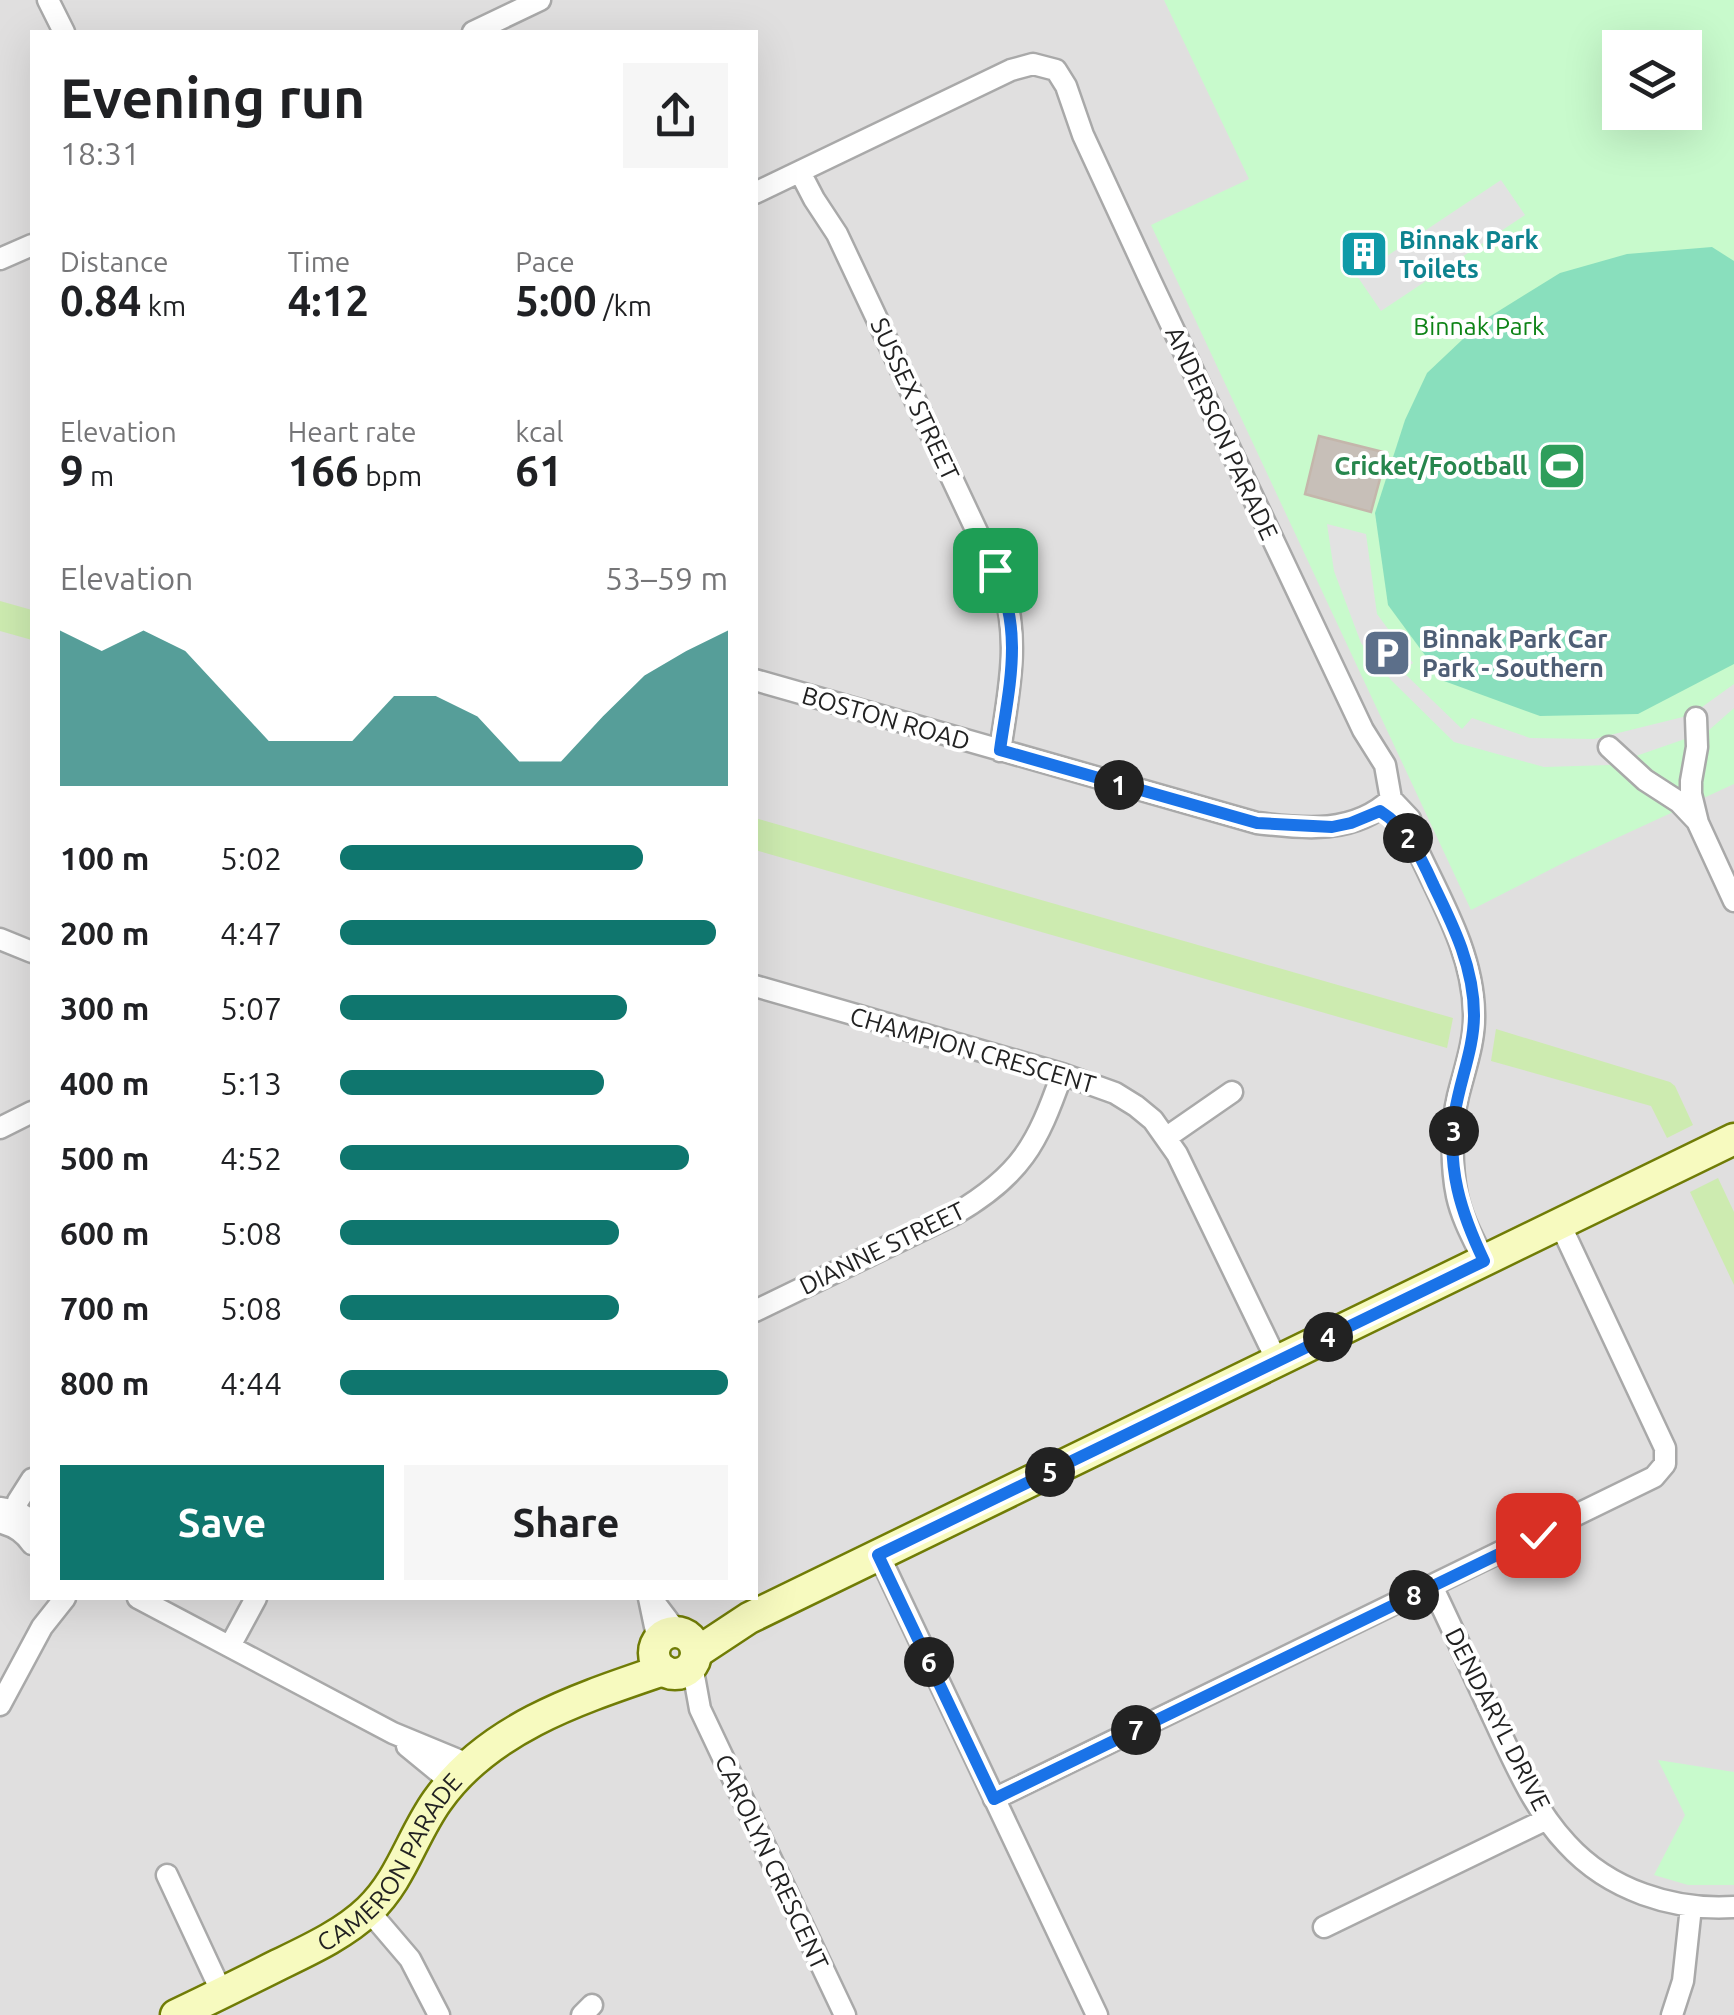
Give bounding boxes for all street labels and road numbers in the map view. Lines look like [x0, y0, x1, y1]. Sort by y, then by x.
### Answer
street label: SUSSEX STREET [865, 313, 965, 485]
street label: ANDERSON PARADE [1160, 322, 1284, 544]
street label: BOSTON ROAD [799, 681, 973, 755]
street label: CHAMPION CRESCENT [847, 1002, 1099, 1099]
street label: DIANNE STREET [795, 1196, 969, 1300]
street label: DENDARYL DRIVE [1440, 1623, 1556, 1815]
street label: CAROLYN CRESCENT [710, 1750, 834, 1974]
street label: CAMERON PARADE [312, 1768, 467, 1957]

